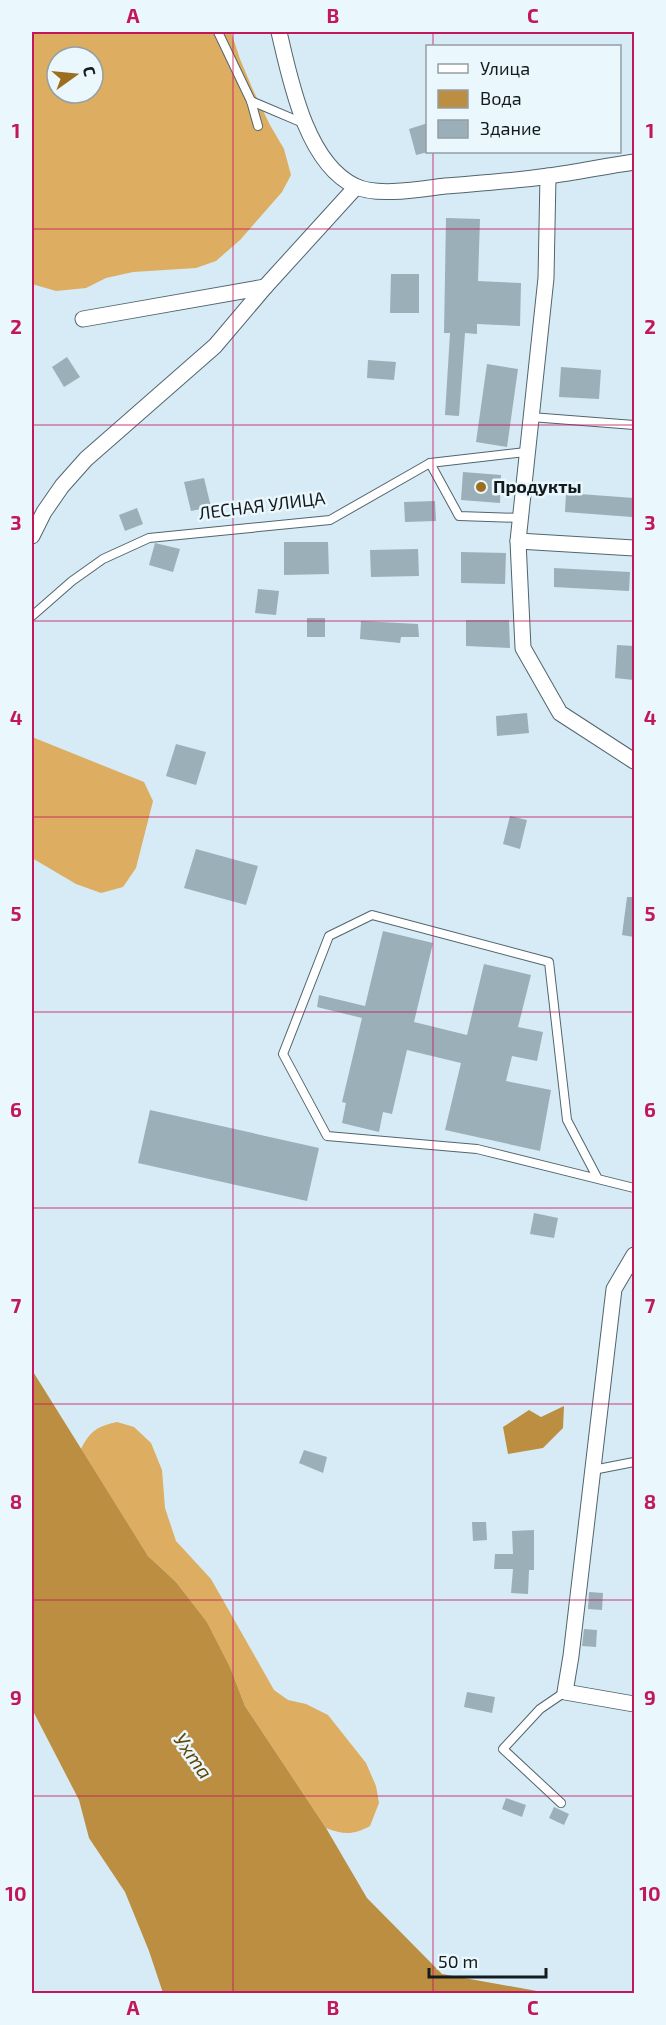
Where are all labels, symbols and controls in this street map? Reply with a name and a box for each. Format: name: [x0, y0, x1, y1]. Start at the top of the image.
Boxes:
text: A: [126, 3, 140, 27]
text: B: [327, 3, 339, 27]
text: C: [527, 3, 539, 27]
north arrow: [45, 45, 105, 105]
legend: [426, 45, 621, 153]
text: Улица: [480, 57, 530, 79]
text: С: [80, 64, 100, 78]
text: Вода: [480, 87, 522, 109]
text: Здание: [480, 117, 541, 139]
text: 1: [12, 118, 20, 142]
text: 1: [646, 118, 654, 142]
text: 2: [10, 314, 22, 338]
text: 2: [644, 314, 656, 338]
place label: Продукты: [493, 475, 582, 497]
marker: Продукты: [474, 480, 488, 494]
street label: ЛЕСНАЯ УЛИЦА: [197, 486, 327, 524]
text: 3: [10, 510, 22, 534]
text: 3: [644, 510, 656, 534]
text: 4: [10, 705, 23, 729]
text: 4: [644, 705, 657, 729]
text: 5: [10, 901, 22, 925]
text: 5: [644, 901, 656, 925]
text: 6: [10, 1097, 22, 1121]
text: 6: [644, 1097, 656, 1121]
text: 7: [11, 1293, 22, 1317]
text: 7: [645, 1293, 656, 1317]
text: 8: [10, 1489, 22, 1513]
text: 8: [644, 1489, 656, 1513]
text: 9: [10, 1685, 22, 1709]
text: 9: [644, 1685, 656, 1709]
water label: Ухта: [169, 1728, 218, 1783]
text: 10: [5, 1881, 27, 1905]
text: 10: [639, 1881, 661, 1905]
scale bar: [429, 1941, 546, 1979]
text: 50 m: [438, 1950, 478, 1972]
text: A: [126, 1995, 140, 2019]
text: B: [327, 1995, 339, 2019]
text: C: [527, 1995, 539, 2019]

